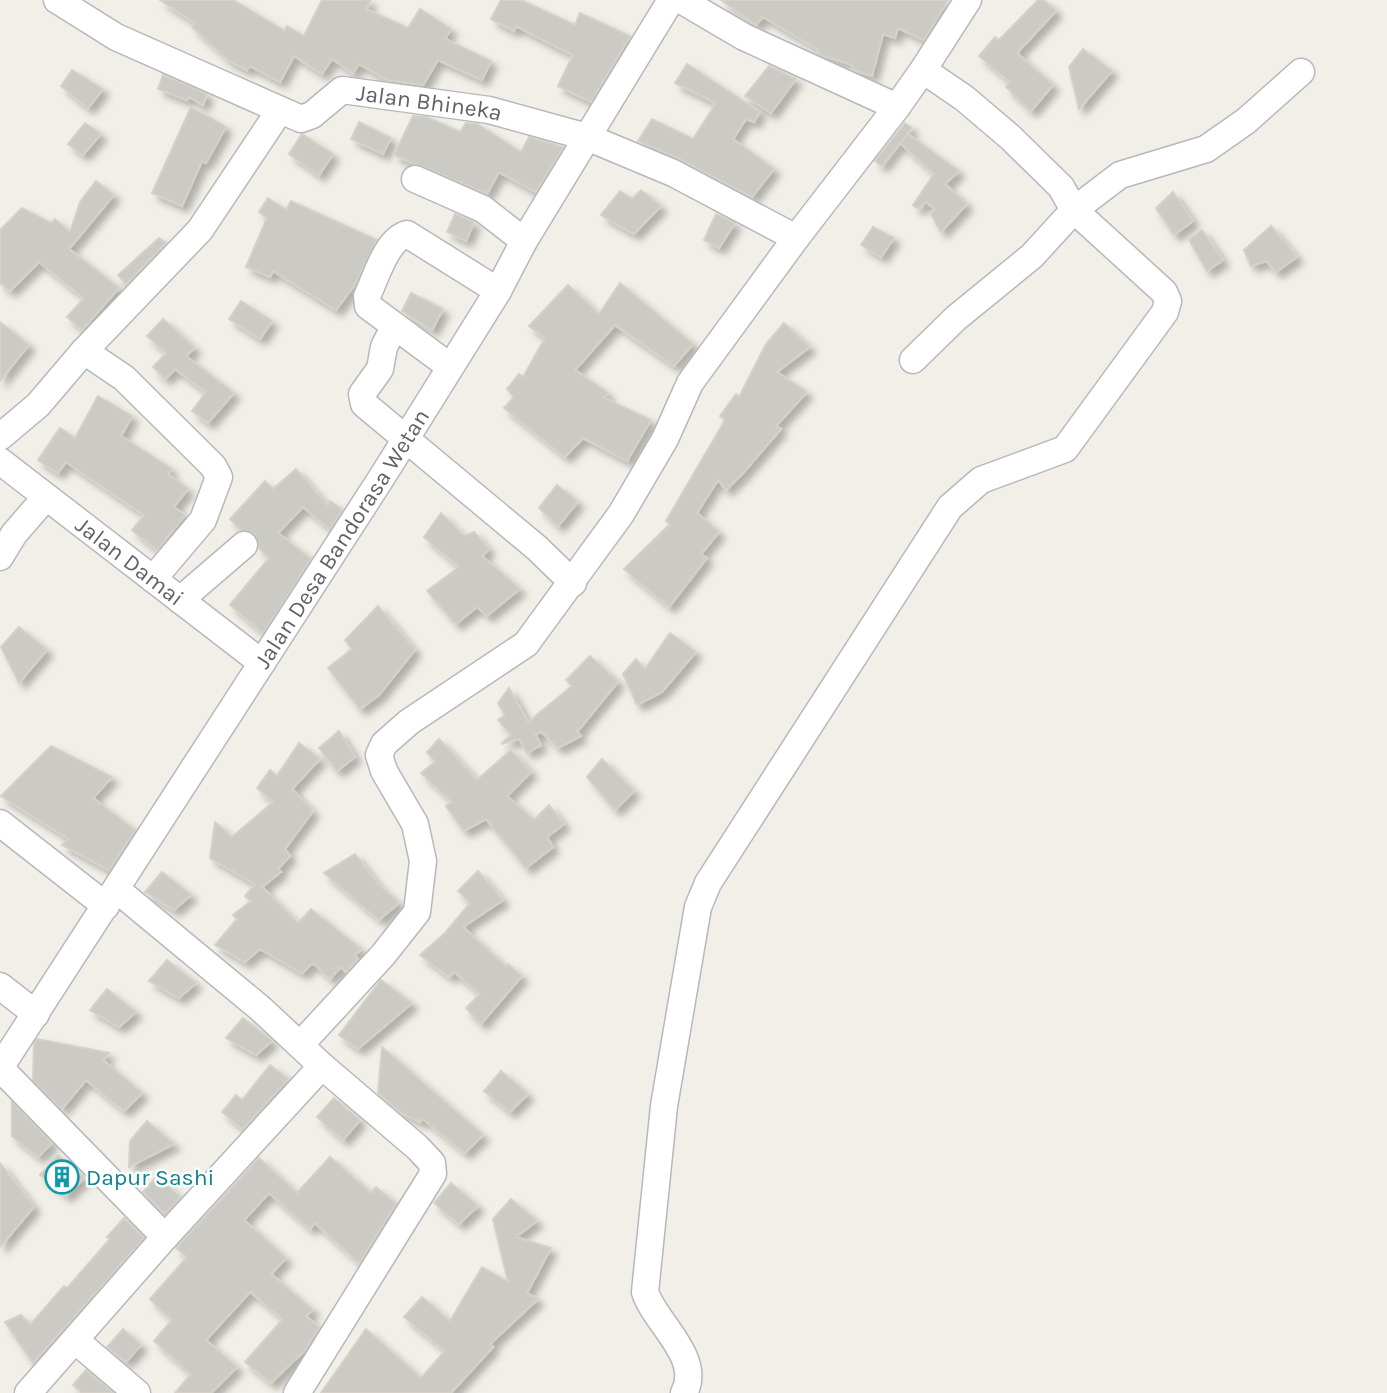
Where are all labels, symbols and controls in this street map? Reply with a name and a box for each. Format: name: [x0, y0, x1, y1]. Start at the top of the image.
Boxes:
street label: Jalan Bhineka: [355, 79, 505, 127]
street label: Jalan Desa Bandorasa Wetan: [249, 404, 435, 673]
street label: Jalan Damai: [70, 511, 189, 611]
building icon: Dapur Sashi: [43, 1158, 81, 1196]
place label: Dapur Sashi: [86, 1164, 214, 1191]

